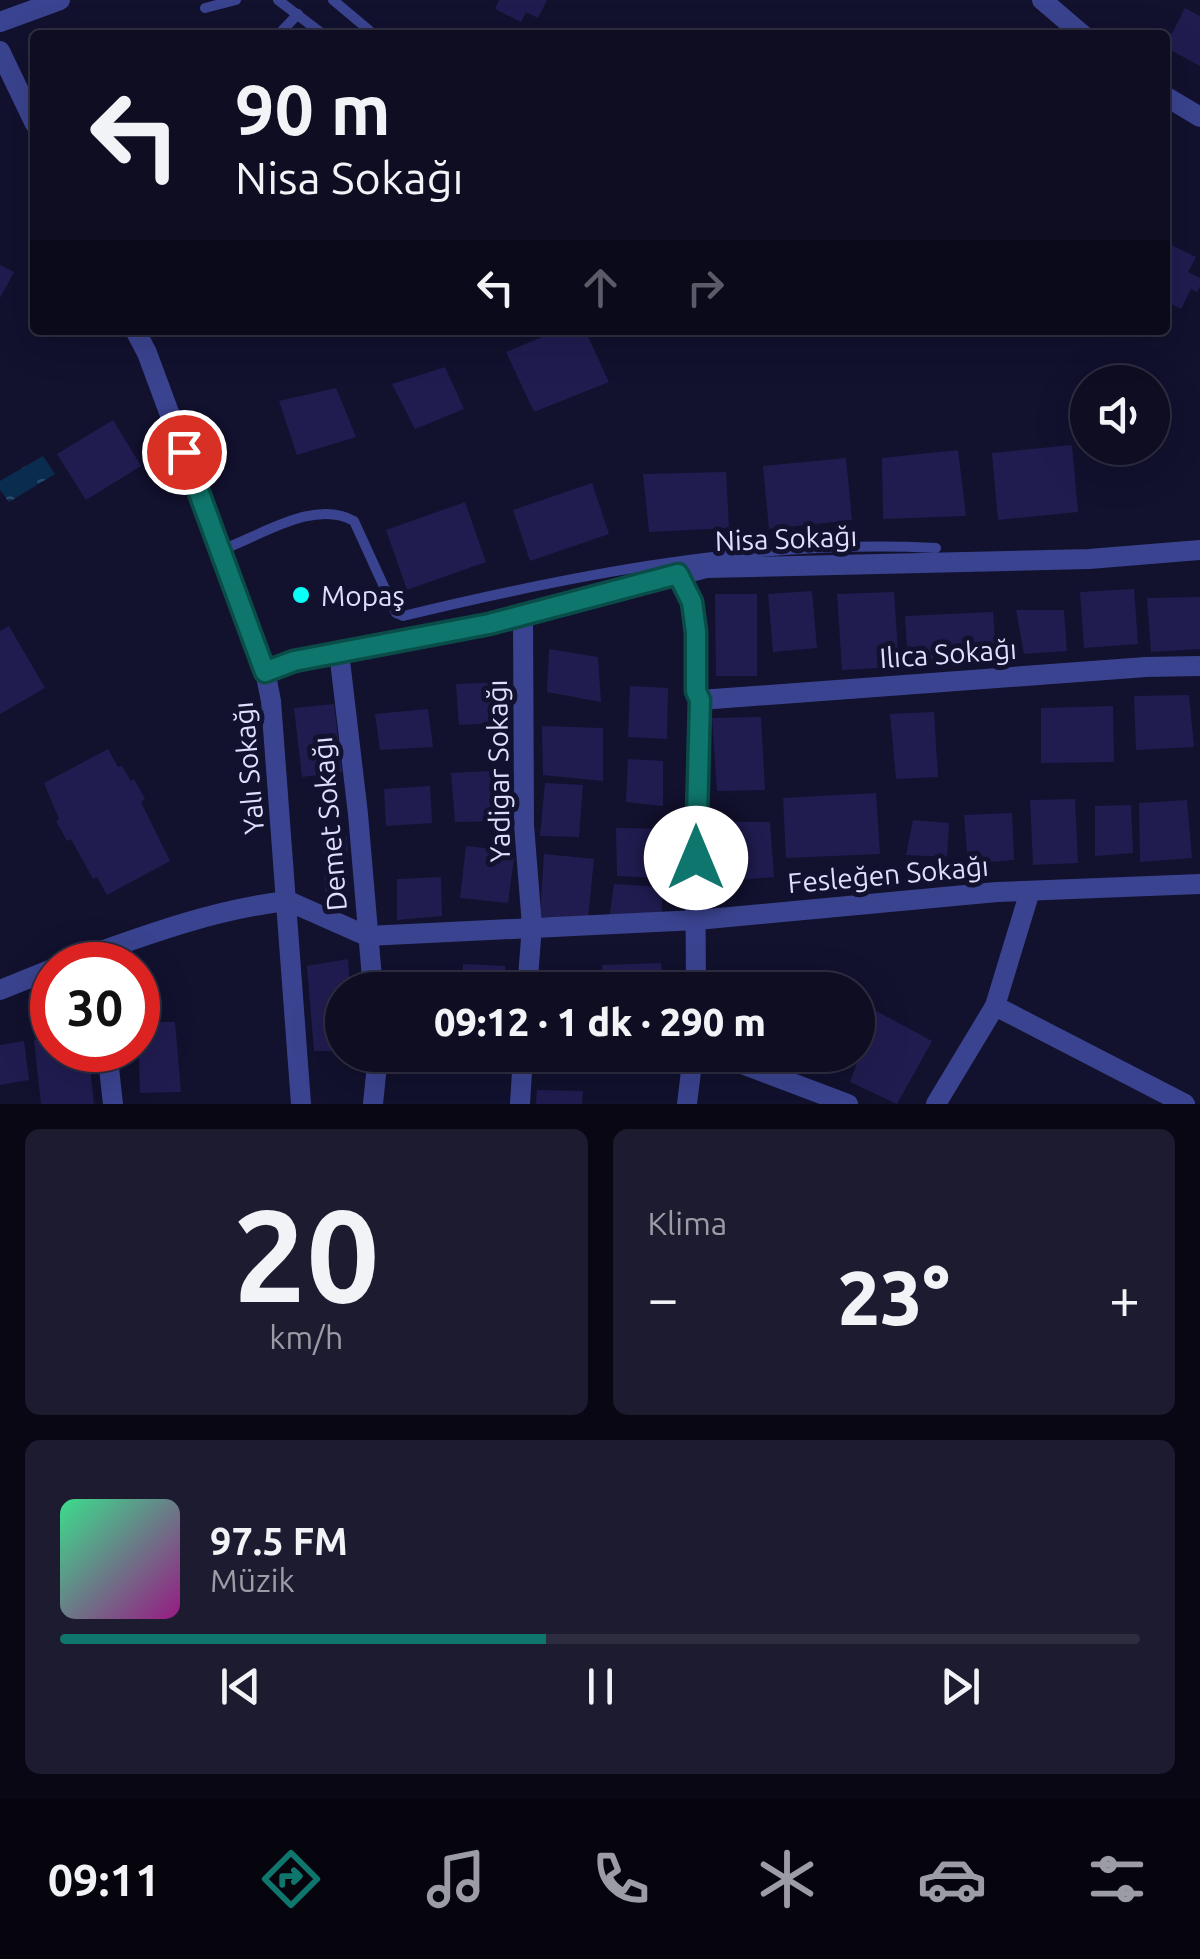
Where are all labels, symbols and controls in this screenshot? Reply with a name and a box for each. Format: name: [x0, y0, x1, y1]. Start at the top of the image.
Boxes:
icon: left: [70, 70, 200, 200]
text: 90 m: [235, 70, 391, 148]
text: Nisa Sokağı: [235, 152, 464, 203]
icon: left: [468, 260, 523, 315]
icon: ahead: [573, 260, 628, 315]
icon: right: [678, 260, 733, 315]
map controls: [1070, 365, 1170, 465]
button: sound: [1070, 365, 1170, 465]
pin: [142, 410, 227, 495]
icon: arrive: [157, 425, 212, 480]
street label: Nisa Sokağı: [714, 520, 858, 556]
place label: Mopaş: [321, 580, 405, 611]
marker: Mopaş: [290, 584, 312, 606]
street label: Ilıca Sokağı: [878, 633, 1018, 673]
street label: Yadigar Sokağı: [481, 679, 515, 863]
street label: Yalı Sokağı: [227, 701, 269, 835]
street label: Demet Sokağı: [306, 736, 352, 912]
position arrow: [644, 806, 748, 910]
street label: Fesleğen Sokağı: [786, 850, 990, 898]
speed limit sign: 30: [30, 942, 160, 1072]
text: 09:12 · 1 dk · 290 m: [434, 1001, 766, 1043]
text: 20: [233, 1181, 380, 1327]
text: Klima: [648, 1205, 727, 1241]
text: 23°: [838, 1255, 950, 1339]
text: −: [648, 1267, 679, 1328]
text: +: [1109, 1267, 1140, 1328]
text: km/h: [269, 1319, 343, 1355]
text: 97.5 FM: [210, 1520, 348, 1562]
text: Müzik: [210, 1562, 295, 1598]
icon: previous: [213, 1659, 268, 1714]
icon: pause: [573, 1659, 628, 1714]
icon: next: [933, 1659, 988, 1714]
icon: directions: [256, 1844, 326, 1914]
icon: music: [421, 1844, 491, 1914]
icon: phone: [586, 1844, 656, 1914]
icon: climate: [752, 1844, 822, 1914]
icon: car: [917, 1844, 987, 1914]
icon: filters: [1082, 1844, 1152, 1914]
text: 09:11: [48, 1854, 160, 1905]

